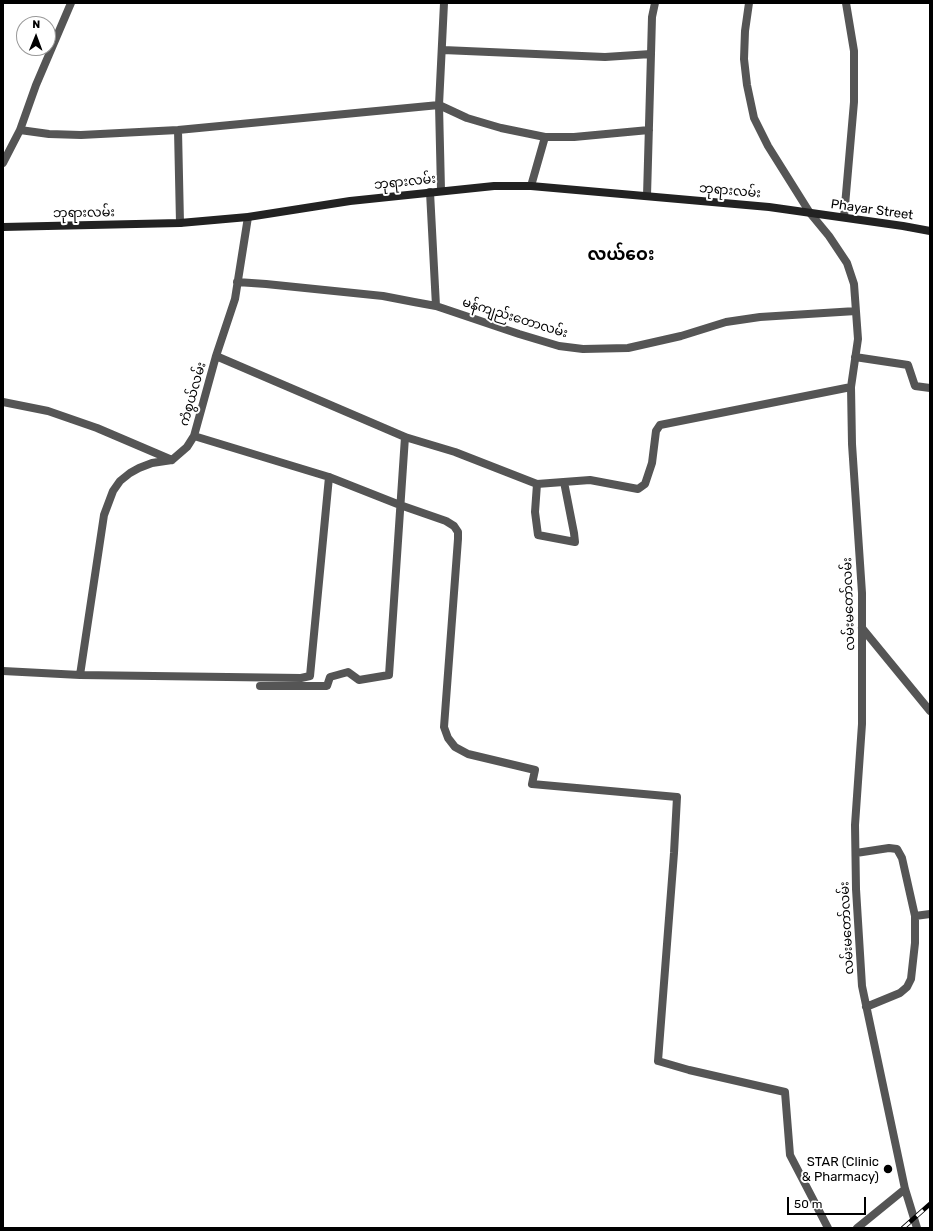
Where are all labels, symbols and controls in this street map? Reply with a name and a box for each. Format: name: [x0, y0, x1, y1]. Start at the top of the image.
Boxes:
north arrow: [16, 16, 56, 56]
text: N: [32, 18, 40, 31]
street label: ဘုရားလမ်း: [373, 171, 437, 193]
street label: ဘုရားလမ်း: [698, 181, 762, 201]
street label: Phayar Street: [830, 196, 914, 224]
street label: ဘုရားလမ်း: [53, 205, 115, 221]
district label: လယ်ဝေး: [588, 245, 654, 265]
street label: မန်ကျည်းတောလမ်း: [460, 295, 570, 341]
street label: ကံစွယ်လမ်း: [176, 360, 210, 428]
street label: လမ်းမတော်လမ်း: [840, 557, 858, 651]
street label: လမ်းမတော်လမ်း: [837, 881, 857, 975]
place label: STAR (Clinic & Pharmacy): [802, 1154, 879, 1185]
marker: STAR (Clinic & Pharmacy): [882, 1163, 894, 1175]
scale bar: [789, 1189, 868, 1215]
text: 50 m: [794, 1197, 822, 1211]

